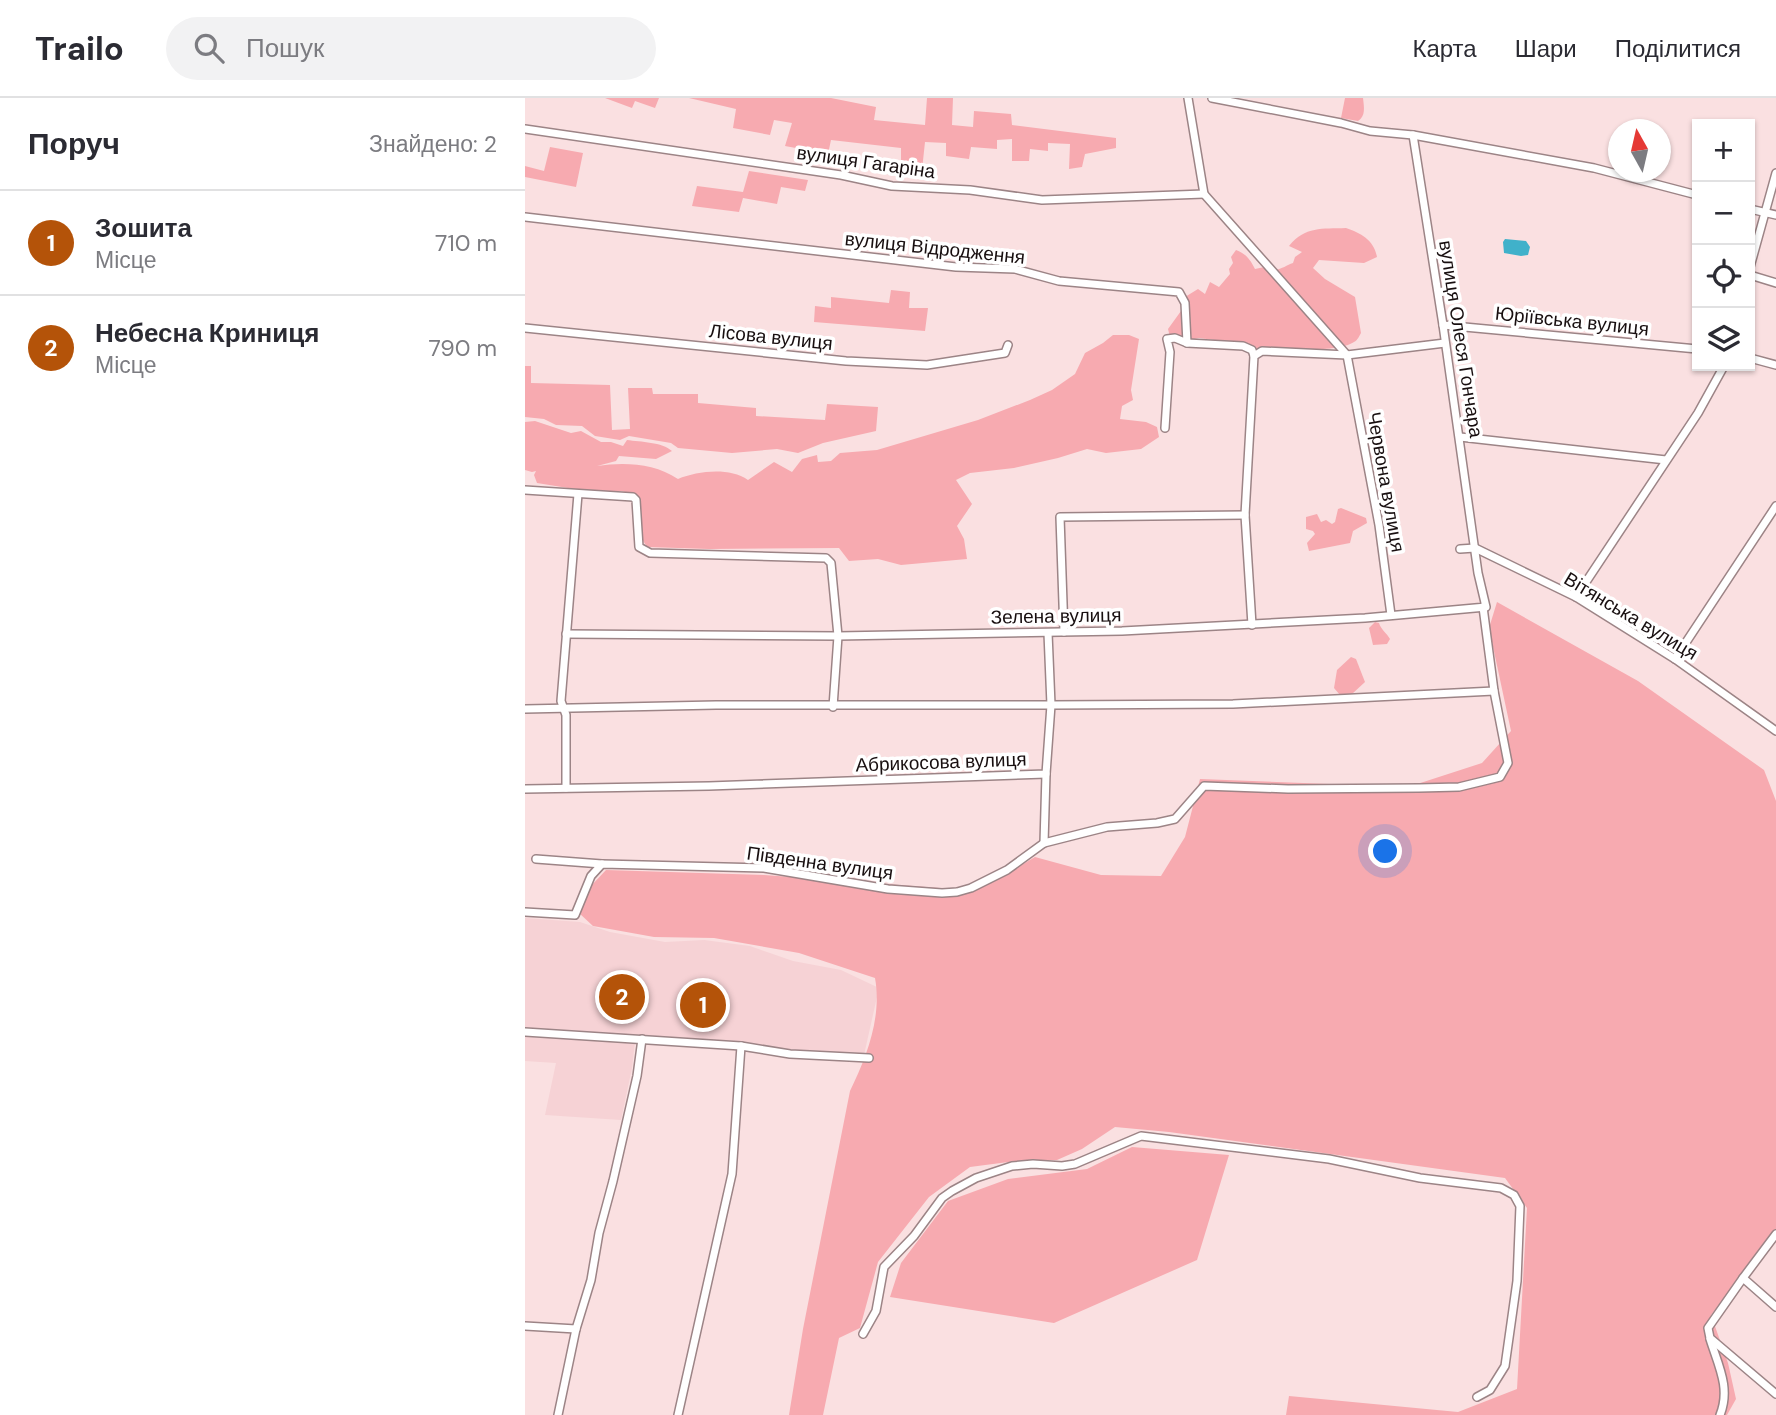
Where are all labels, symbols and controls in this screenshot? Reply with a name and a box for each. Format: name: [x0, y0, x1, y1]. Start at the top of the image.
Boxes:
search box: [166, 17, 656, 80]
text: Trailo: [35, 27, 124, 70]
icon: search: [190, 29, 228, 67]
text: Пошук: [246, 31, 324, 65]
text: Карта: [1412, 33, 1477, 64]
text: Шари: [1515, 33, 1577, 64]
text: Поділитися: [1615, 33, 1741, 64]
north arrow: [1608, 119, 1671, 182]
map controls: [1692, 119, 1755, 371]
button: +: [1692, 119, 1755, 182]
text: Поруч: [28, 124, 120, 163]
text: Знайдено: 2: [369, 129, 497, 159]
street label: вулиця Гагаріна: [795, 140, 937, 184]
button: −: [1692, 182, 1755, 245]
text: Зошита: [95, 211, 192, 245]
street label: вулиця Відродження: [844, 226, 1026, 270]
text: 1: [47, 228, 55, 258]
text: 710 m: [435, 228, 497, 258]
street label: вулиця Олеся Гончара: [1433, 239, 1489, 440]
text: Місце: [95, 245, 156, 275]
button: locate: [1692, 245, 1755, 308]
street label: Юріївська вулиця: [1494, 300, 1650, 342]
button: layers: [1692, 308, 1755, 371]
text: Небесна Криниця: [95, 316, 319, 350]
street label: Лісова вулиця: [708, 318, 834, 356]
text: 2: [44, 333, 58, 363]
text: 790 m: [429, 333, 497, 363]
text: Місце: [95, 350, 156, 380]
street label: Червона вулиця: [1361, 410, 1411, 554]
street label: Вітянська вулиця: [1560, 566, 1702, 666]
street label: Зелена вулиця: [990, 602, 1122, 630]
street label: Абрикосова вулиця: [855, 747, 1027, 777]
your location: [1368, 834, 1402, 868]
street label: Південна вулиця: [745, 840, 895, 886]
pin: 2: [599, 971, 645, 1023]
pin: 1: [680, 979, 726, 1031]

